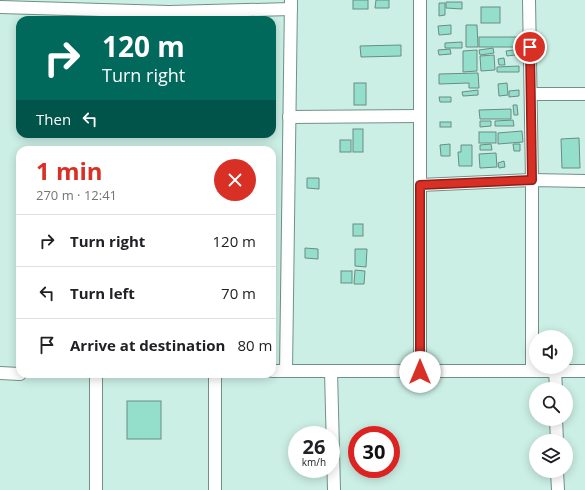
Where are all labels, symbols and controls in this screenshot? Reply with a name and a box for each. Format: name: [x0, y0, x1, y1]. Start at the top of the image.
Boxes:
text: 120 m: [102, 27, 185, 65]
pin: [513, 30, 547, 64]
icon: right: [36, 32, 88, 84]
icon: arrive: [519, 36, 541, 58]
text: Turn right: [102, 63, 185, 87]
icon: left: [79, 108, 101, 130]
text: Then: [36, 109, 71, 129]
text: 1 min: [36, 154, 103, 187]
button: close: [214, 159, 256, 201]
text: 270 m · 12:41: [36, 186, 117, 204]
icon: right: [36, 230, 58, 252]
text: Turn right: [70, 231, 145, 251]
text: 120 m: [212, 231, 256, 251]
icon: left: [36, 282, 58, 304]
text: Turn left: [70, 283, 135, 303]
text: 70 m: [221, 283, 256, 303]
map controls: [529, 330, 573, 478]
button: sound: [529, 330, 573, 374]
icon: arrive: [36, 334, 58, 356]
text: Arrive at destination: [70, 335, 225, 355]
text: 80 m: [237, 335, 272, 355]
position arrow: [399, 351, 441, 393]
button: search: [529, 382, 573, 426]
speed limit sign: 30: [348, 426, 400, 478]
text: 26: [303, 433, 325, 460]
button: layers: [529, 434, 573, 478]
text: km/h: [302, 455, 326, 469]

